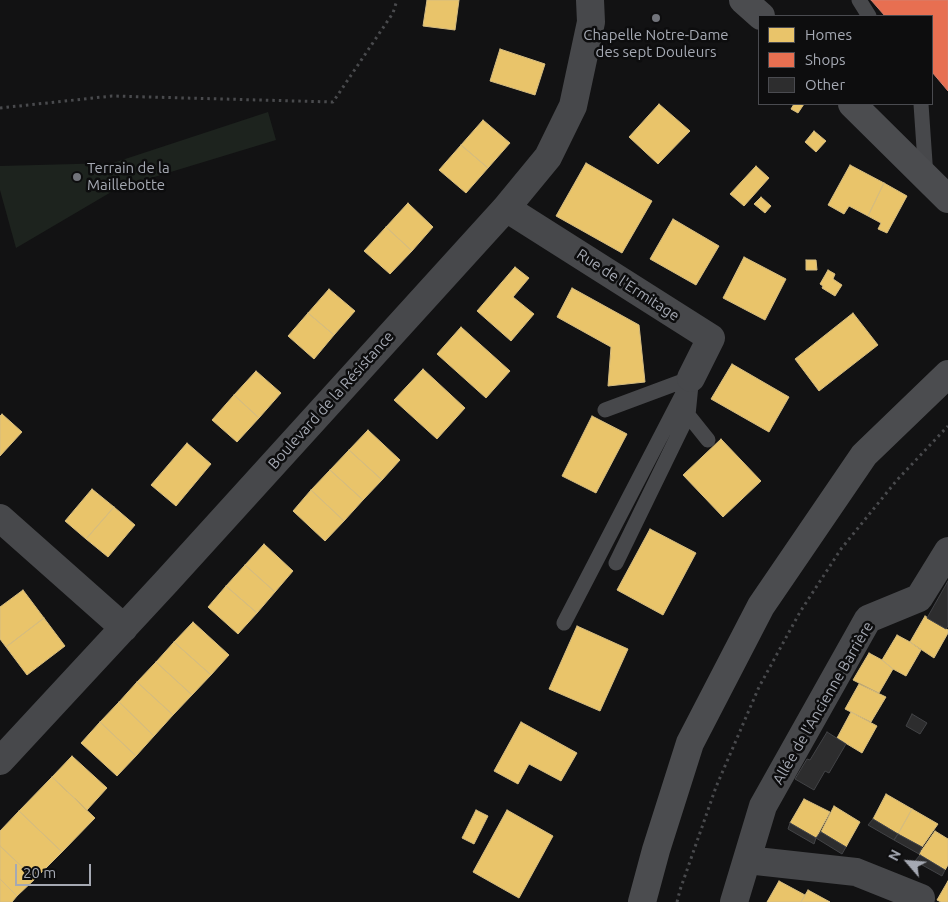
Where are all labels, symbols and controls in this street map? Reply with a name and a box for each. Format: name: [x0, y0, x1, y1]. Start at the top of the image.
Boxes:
marker: Chapelle Notre-Dame des sept Douleurs: [650, 12, 662, 24]
legend: [758, 15, 933, 105]
place label: Chapelle Notre-Dame des sept Douleurs: [583, 26, 729, 61]
text: Homes: [805, 26, 852, 43]
text: Shops: [805, 51, 846, 68]
text: Other: [805, 76, 845, 93]
place label: Terrain de la Maillebotte: [87, 159, 170, 194]
marker: Terrain de la Maillebotte: [71, 171, 83, 183]
street label: Rue de l'Ermitage: [573, 245, 683, 325]
street label: Boulevard de la Résistance: [264, 327, 398, 473]
street label: Allée de l'Ancienne Barrière: [769, 618, 877, 788]
north arrow: [883, 837, 933, 887]
text: N: [885, 847, 904, 863]
scale bar: [18, 854, 94, 886]
text: 20 m: [23, 864, 56, 881]

